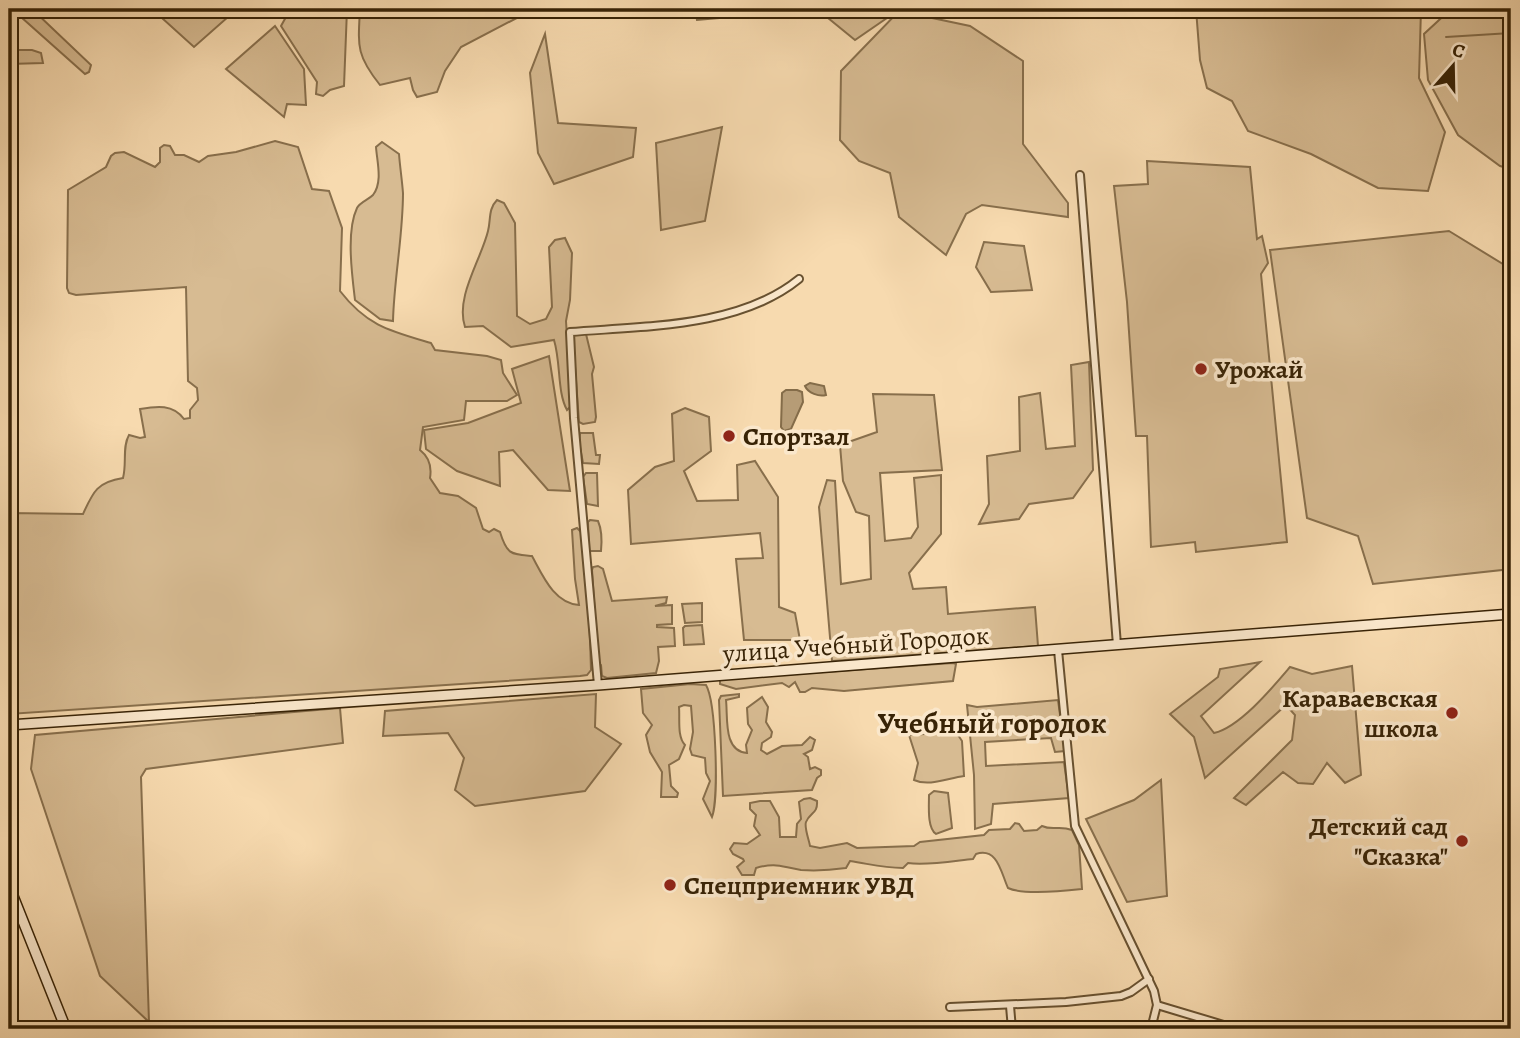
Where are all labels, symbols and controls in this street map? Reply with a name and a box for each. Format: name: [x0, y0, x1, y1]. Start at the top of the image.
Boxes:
north arrow: [1418, 32, 1488, 102]
text: С: [1449, 37, 1468, 65]
place label: Урожай: [1215, 352, 1303, 387]
marker: Урожай: [1193, 361, 1209, 377]
place label: Спортзал: [743, 419, 849, 454]
marker: Спортзал: [721, 428, 737, 444]
street label: улица Учебный Городок: [721, 618, 990, 671]
place label: Караваевская школа: [1282, 681, 1439, 746]
district label: Учебный городок: [877, 703, 1107, 743]
marker: Караваевская школа: [1444, 705, 1460, 721]
place label: Детский сад "Сказка": [1309, 809, 1448, 874]
marker: Детский сад "Сказка": [1454, 833, 1470, 849]
place label: Спецприемник УВД: [684, 868, 914, 903]
marker: Спецприемник УВД: [662, 877, 678, 893]

